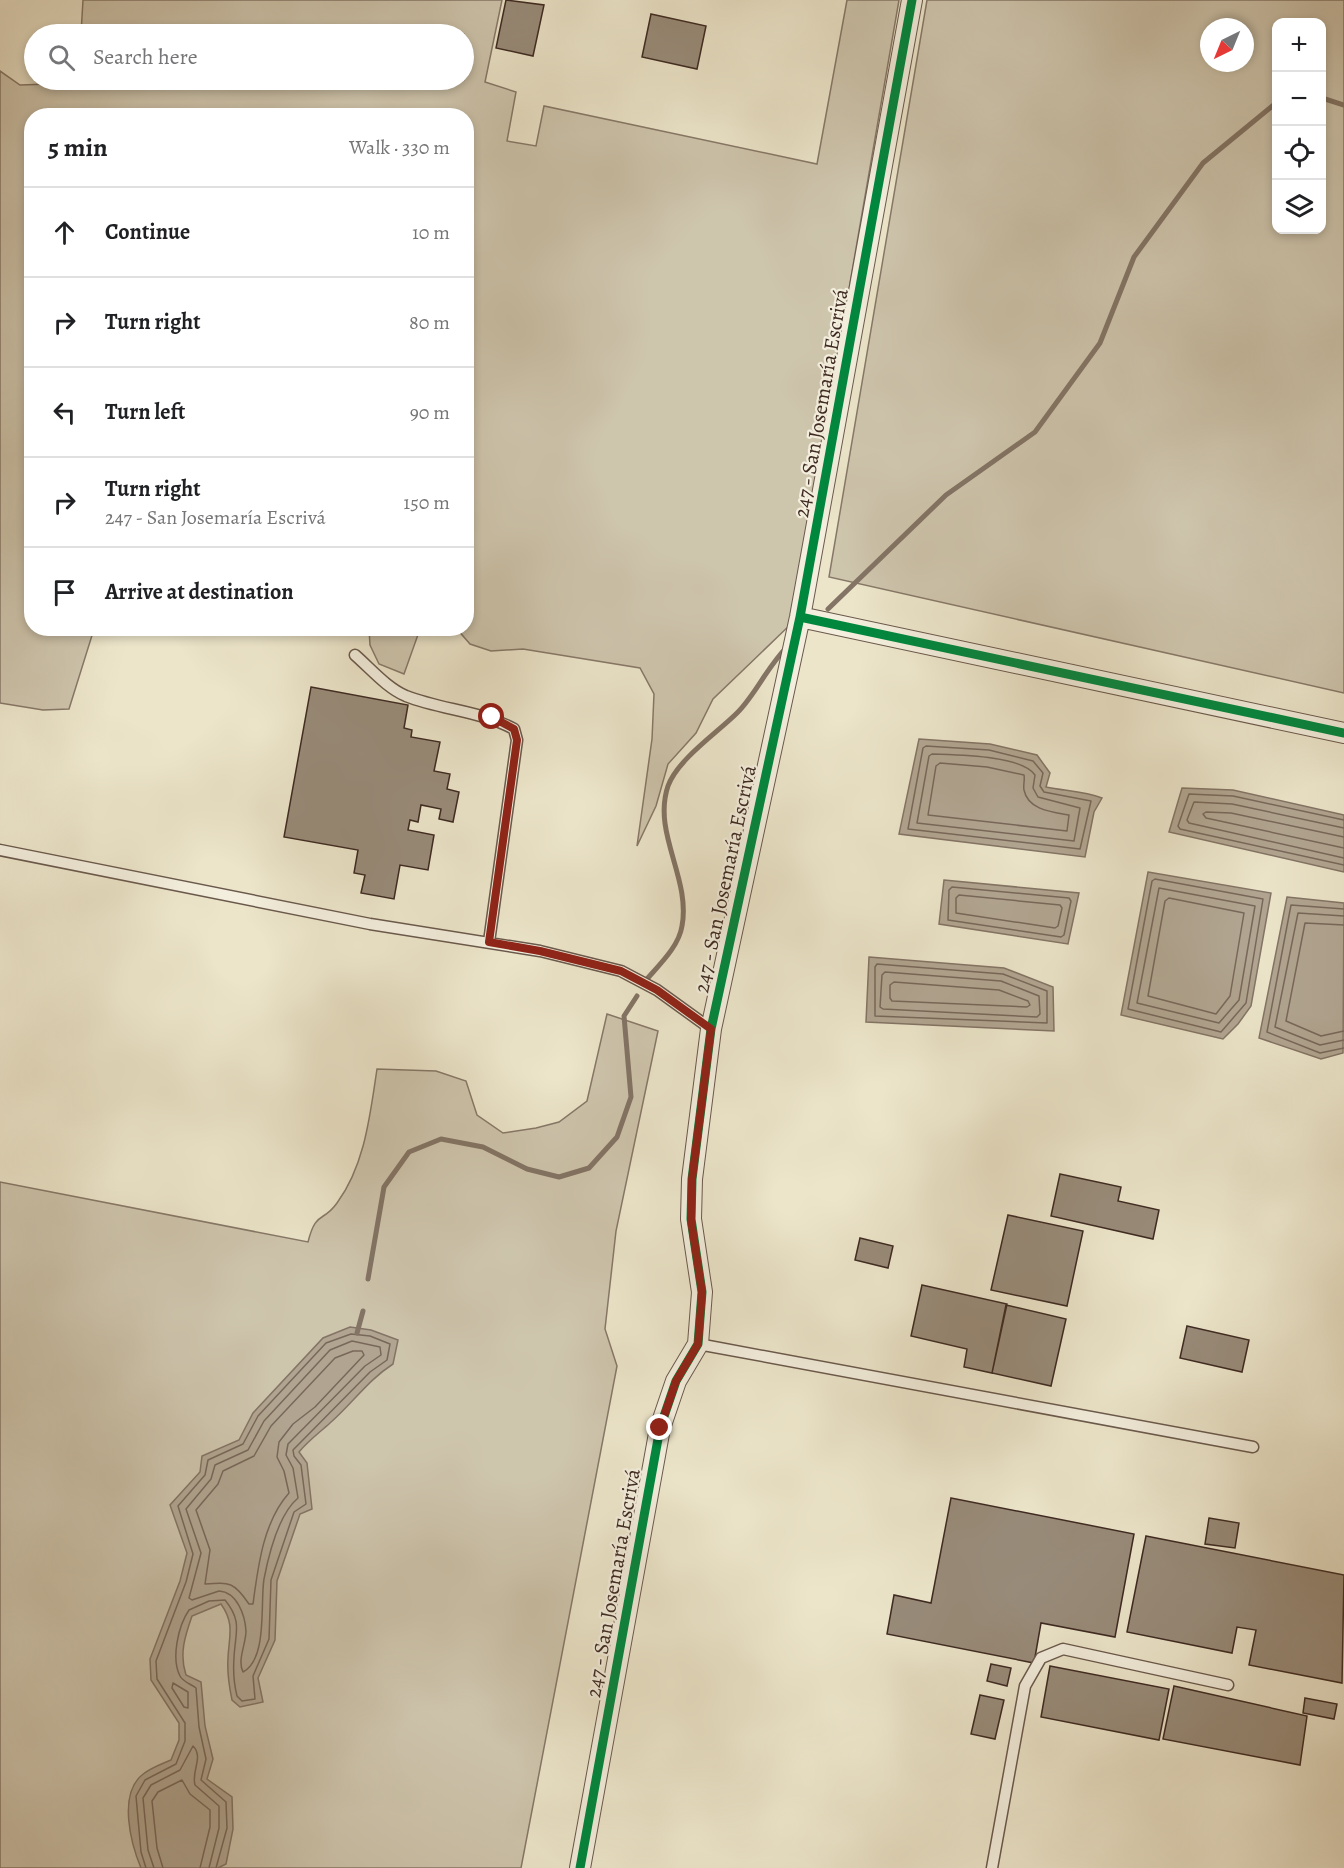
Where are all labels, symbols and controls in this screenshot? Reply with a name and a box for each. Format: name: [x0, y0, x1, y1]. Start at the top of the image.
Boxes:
north arrow: [1200, 18, 1254, 72]
map controls: [1272, 18, 1326, 234]
button: +: [1272, 18, 1326, 72]
search box: [24, 24, 474, 90]
icon: search: [45, 41, 78, 74]
text: Search here: [93, 42, 198, 72]
button: −: [1272, 72, 1326, 126]
button: locate: [1272, 126, 1326, 180]
text: 5 min: [48, 130, 108, 165]
text: Walk · 330 m: [349, 134, 450, 161]
button: layers: [1272, 180, 1326, 234]
icon: ahead: [48, 216, 81, 249]
text: Continue: [105, 217, 190, 247]
text: 10 m: [412, 219, 450, 246]
street label: 247 - San Josemaría Escrivá: [787, 286, 855, 520]
icon: right: [48, 306, 81, 339]
text: Turn right: [105, 307, 201, 337]
text: 80 m: [409, 309, 450, 336]
icon: left: [48, 396, 81, 429]
text: Turn left: [105, 397, 185, 427]
text: 90 m: [410, 399, 450, 426]
text: Turn right: [105, 474, 201, 504]
icon: right: [48, 486, 81, 519]
text: 150 m: [403, 489, 450, 516]
text: 247 - San Josemaría Escrivá: [105, 504, 326, 531]
icon: arrive: [48, 576, 81, 609]
text: Arrive at destination: [105, 577, 294, 607]
route start: [478, 703, 504, 729]
street label: 247 - San Josemaría Escrivá: [687, 762, 763, 995]
route end: [646, 1414, 672, 1440]
street label: 247 - San Josemaría Escrivá: [579, 1466, 647, 1700]

